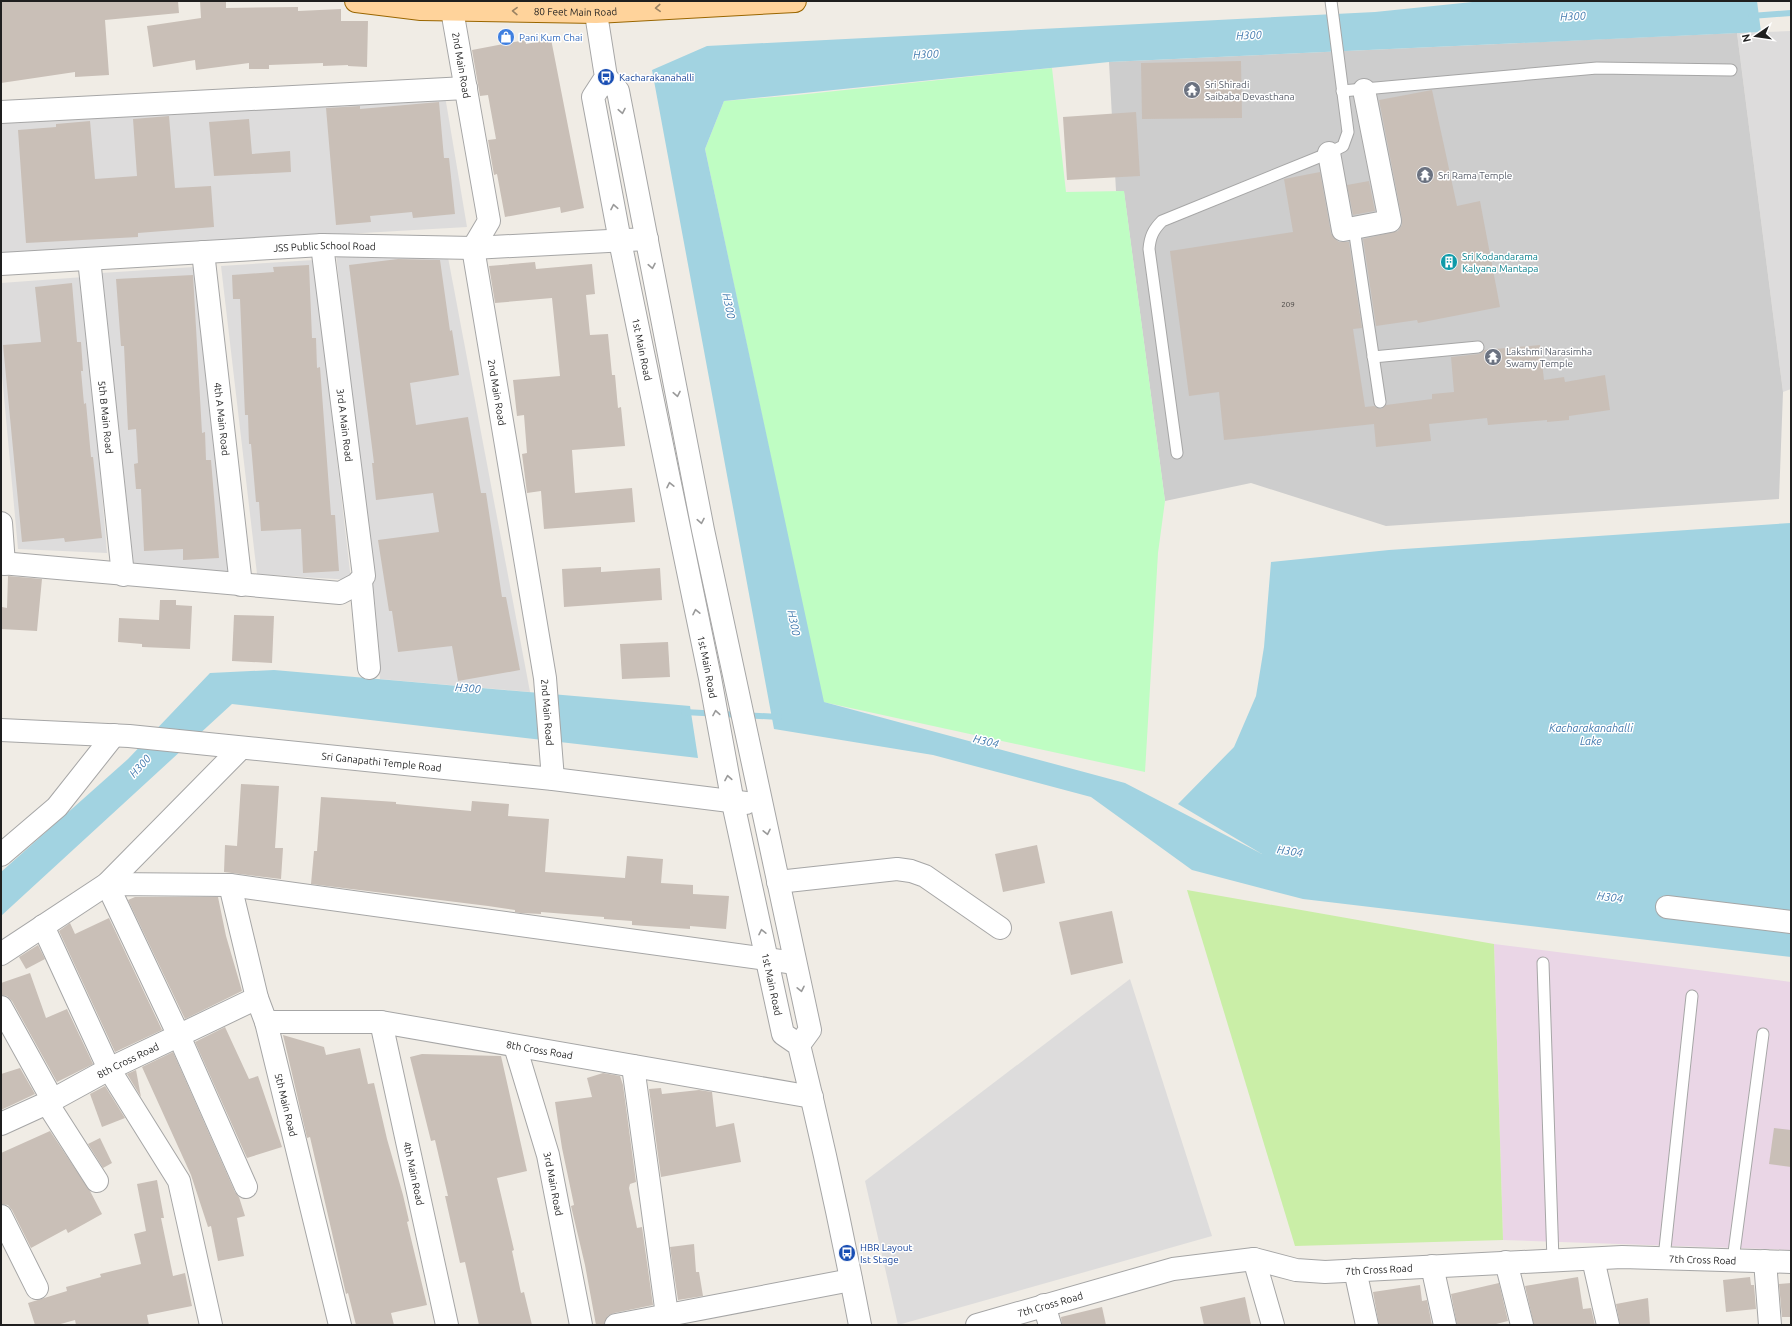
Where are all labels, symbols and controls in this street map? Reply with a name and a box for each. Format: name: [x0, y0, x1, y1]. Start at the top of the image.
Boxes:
one-way arrow: [655, 4, 661, 13]
street label: 80 Feet Main Road: [534, 6, 618, 18]
one-way arrow: [512, 7, 518, 15]
water label: H300: [1560, 9, 1586, 23]
north arrow: [1736, 16, 1776, 56]
shop icon: Pani Kum Chai: [496, 27, 516, 47]
water label: H300: [1236, 28, 1262, 42]
street label: 2nd Main Road: [450, 31, 472, 99]
place label: Pani Kum Chai: [519, 32, 583, 43]
text: N: [1739, 33, 1753, 44]
water label: H300: [913, 47, 939, 61]
bus stop icon: Kacharakanahalli: [596, 67, 616, 87]
place label: Kacharakanahalli: [619, 72, 694, 83]
place label: Sri Shiradi Saibaba Devasthana: [1205, 79, 1295, 102]
temple icon: Sri Shiradi Saibaba Devasthana: [1182, 80, 1202, 100]
one-way arrow: [618, 108, 626, 114]
temple icon: Sri Rama Temple: [1415, 165, 1435, 185]
place label: Sri Rama Temple: [1438, 170, 1512, 181]
one-way arrow: [610, 204, 619, 210]
street label: JSS Public School Road: [273, 240, 376, 254]
place label: Sri Kodandarama Kalyana Mantapa: [1462, 251, 1539, 274]
building icon: Sri Kodandarama Kalyana Mantapa: [1439, 252, 1459, 272]
one-way arrow: [648, 263, 656, 269]
water label: H300: [720, 292, 738, 320]
house number: 209: [1281, 300, 1295, 309]
street label: 1st Main Road: [630, 317, 654, 382]
place label: Lakshmi Narasimha Swamy Temple: [1506, 346, 1592, 369]
temple icon: Lakshmi Narasimha Swamy Temple: [1483, 347, 1503, 367]
street label: 2nd Main Road: [486, 359, 508, 427]
street label: 5th B Main Road: [96, 380, 115, 454]
street label: 4th A Main Road: [212, 382, 231, 456]
street label: 3rd A Main Road: [335, 388, 354, 462]
one-way arrow: [672, 390, 680, 397]
one-way arrow: [667, 482, 675, 488]
one-way arrow: [696, 518, 705, 524]
one-way arrow: [693, 609, 701, 616]
water label: H300: [785, 609, 803, 637]
street label: 1st Main Road: [695, 635, 719, 699]
street label: 2nd Main Road: [539, 679, 555, 746]
water label: H300: [455, 681, 481, 695]
one-way arrow: [712, 710, 721, 716]
water label: Kacharakanahalli Lake: [1549, 722, 1634, 747]
water label: H304: [972, 732, 1000, 750]
street label: Sri Ganapathi Temple Road: [321, 751, 442, 774]
water label: H300: [127, 752, 153, 780]
one-way arrow: [724, 775, 733, 781]
one-way arrow: [763, 829, 771, 835]
water label: H304: [1276, 843, 1304, 859]
water label: H304: [1596, 889, 1624, 905]
one-way arrow: [758, 929, 767, 936]
street label: 1st Main Road: [760, 952, 784, 1017]
one-way arrow: [796, 986, 804, 992]
street label: 8th Cross Road: [505, 1039, 574, 1061]
street label: 8th Cross Road: [95, 1041, 161, 1081]
street label: 5th Main Road: [273, 1072, 299, 1138]
street label: 4th Main Road: [401, 1141, 426, 1207]
street label: 3rd Main Road: [541, 1150, 565, 1217]
place label: HBR Layout Ist Stage: [860, 1242, 912, 1265]
bus stop icon: HBR Layout Ist Stage: [837, 1243, 857, 1263]
street label: 7th Cross Road: [1669, 1253, 1737, 1266]
street label: 7th Cross Road: [1345, 1263, 1413, 1277]
street label: 7th Cross Road: [1016, 1290, 1084, 1319]

